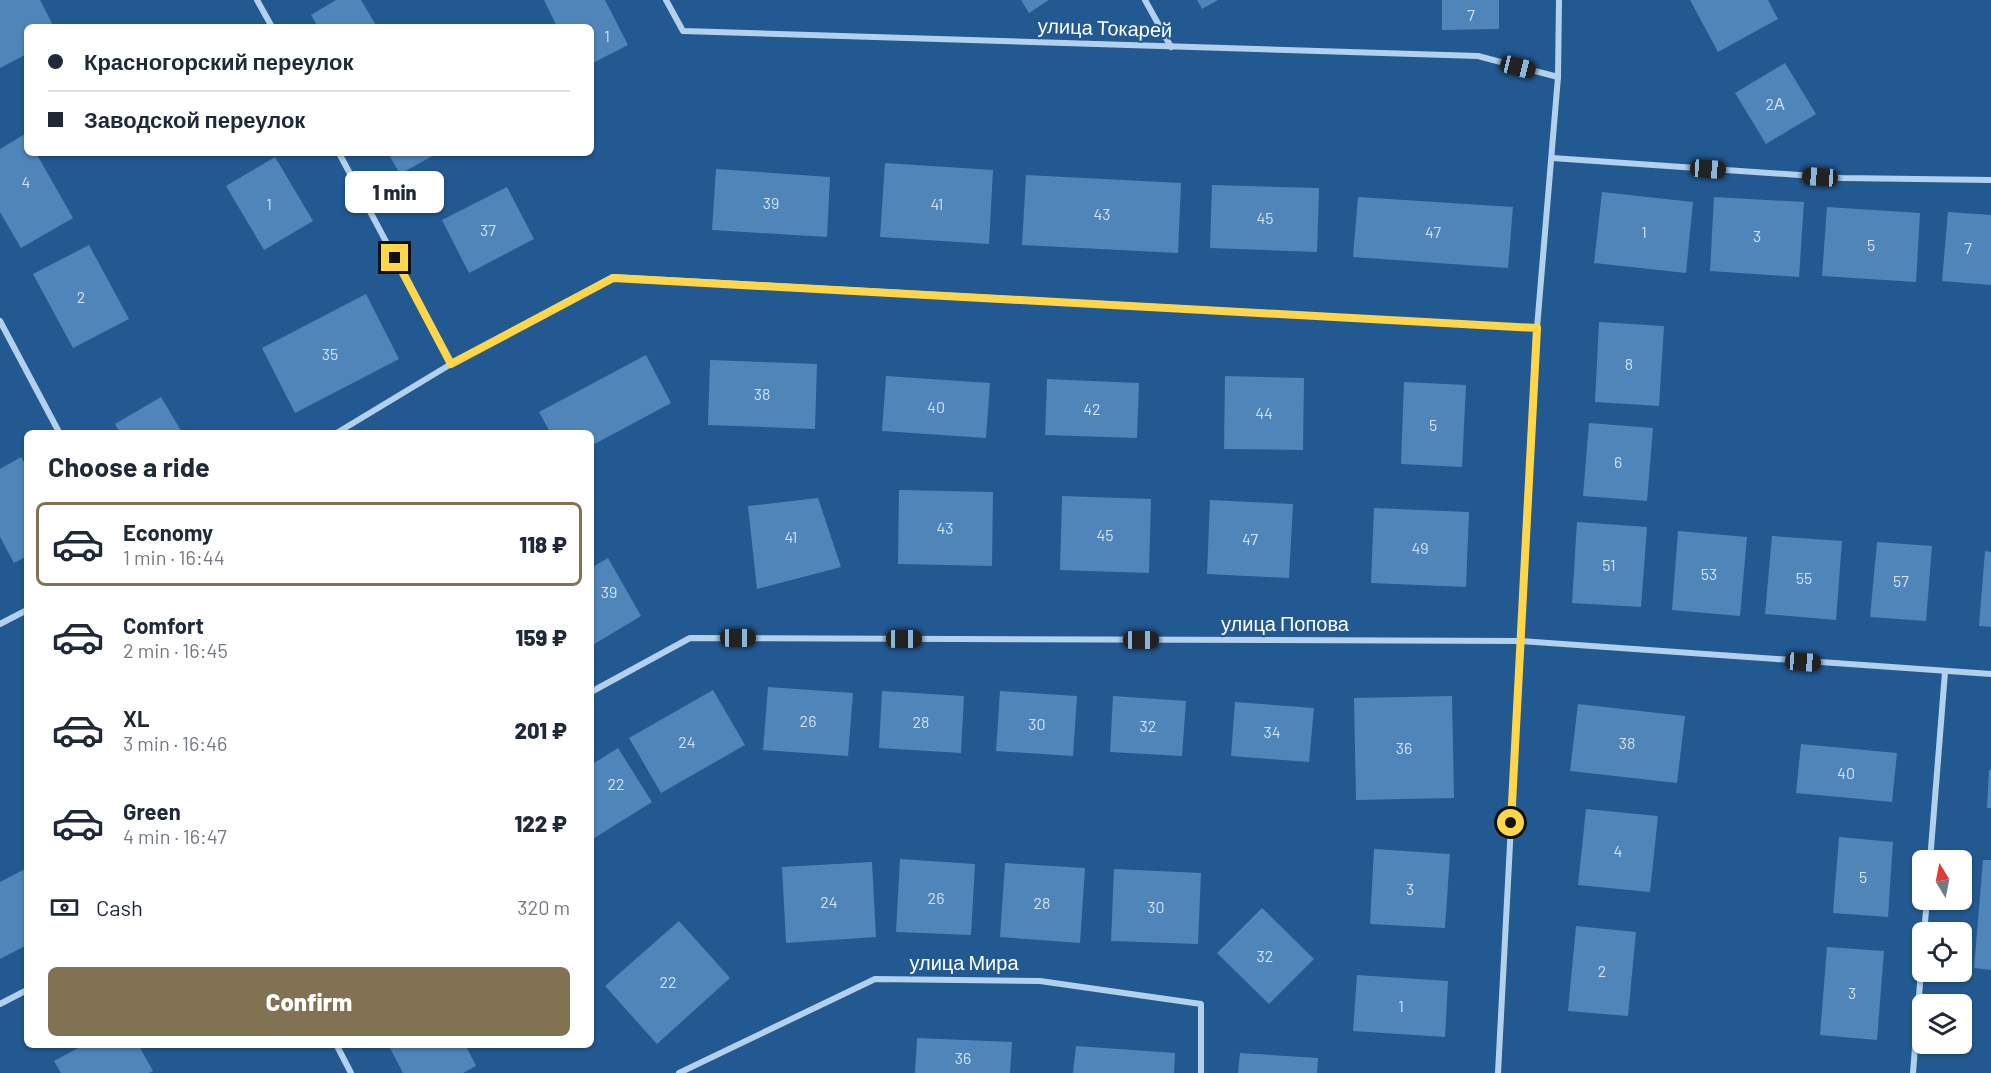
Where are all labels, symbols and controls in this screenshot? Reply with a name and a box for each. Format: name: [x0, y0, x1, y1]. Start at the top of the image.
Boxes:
house number: 7: [1467, 5, 1475, 24]
street label: улица Токарей: [1037, 13, 1173, 41]
house number: 1: [604, 26, 610, 45]
text: Красногорский переулок: [84, 48, 354, 74]
car: [1498, 54, 1538, 80]
house number: 2А: [1765, 94, 1785, 113]
text: Заводской переулок: [84, 106, 305, 132]
car: [1689, 159, 1727, 179]
car: [1801, 167, 1839, 187]
callout: 1 min: [346, 171, 444, 213]
house number: 4: [22, 172, 30, 191]
text: 1 min: [373, 180, 416, 204]
house number: 39: [763, 193, 779, 212]
house number: 1: [266, 194, 272, 213]
house number: 41: [931, 194, 943, 213]
house number: 43: [1093, 204, 1111, 223]
house number: 45: [1256, 208, 1274, 227]
house number: 37: [480, 220, 496, 239]
house number: 47: [1425, 222, 1441, 241]
house number: 1: [1641, 222, 1647, 241]
house number: 3: [1753, 226, 1761, 245]
house number: 5: [1867, 235, 1875, 254]
house number: 7: [1964, 238, 1972, 257]
route end: [381, 244, 408, 271]
house number: 2: [77, 287, 85, 306]
house number: 35: [322, 344, 338, 363]
house number: 8: [1625, 354, 1633, 373]
house number: 38: [754, 384, 770, 403]
house number: 40: [927, 397, 945, 416]
house number: 42: [1083, 399, 1101, 418]
house number: 44: [1255, 403, 1273, 422]
house number: 5: [1429, 415, 1437, 434]
text: Choose a ride: [48, 450, 210, 482]
house number: 6: [1614, 452, 1622, 471]
icon: car: [51, 517, 105, 571]
house number: 43: [936, 518, 954, 537]
text: Economy: [123, 519, 213, 545]
house number: 45: [1096, 525, 1114, 544]
house number: 41: [785, 527, 797, 546]
house number: 47: [1242, 529, 1258, 548]
text: 118 ₽: [519, 531, 567, 557]
house number: 49: [1411, 538, 1429, 557]
text: 1 min · 16:44: [123, 545, 225, 569]
house number: 51: [1602, 555, 1616, 574]
house number: 53: [1701, 564, 1717, 583]
house number: 55: [1796, 568, 1812, 587]
house number: 57: [1893, 571, 1909, 590]
house number: 39: [601, 582, 617, 601]
icon: car: [51, 610, 105, 664]
street label: улица Попова: [1221, 611, 1350, 635]
text: Comfort: [123, 612, 204, 638]
text: 159 ₽: [516, 624, 567, 650]
car: [720, 629, 756, 647]
car: [886, 630, 922, 648]
car: [1123, 631, 1159, 649]
text: 2 min · 16:45: [123, 638, 228, 662]
car: [1784, 652, 1822, 672]
icon: car: [51, 703, 105, 757]
text: XL: [123, 705, 149, 731]
house number: 26: [800, 711, 816, 730]
house number: 28: [913, 712, 929, 731]
house number: 30: [1028, 714, 1046, 733]
house number: 32: [1140, 716, 1156, 735]
text: 201 ₽: [514, 717, 567, 743]
house number: 34: [1263, 722, 1281, 741]
text: 3 min · 16:46: [123, 731, 227, 755]
house number: 24: [678, 732, 696, 751]
house number: 38: [1619, 733, 1635, 752]
house number: 36: [1396, 738, 1412, 757]
house number: 40: [1837, 763, 1855, 782]
house number: 22: [607, 774, 625, 793]
icon: car: [51, 796, 105, 850]
text: Green: [123, 798, 181, 824]
route start: [1497, 809, 1524, 836]
text: 122 ₽: [514, 810, 567, 836]
text: 4 min · 16:47: [123, 824, 227, 848]
house number: 4: [1614, 841, 1622, 860]
north arrow: [1912, 850, 1972, 910]
map controls: [1912, 850, 1972, 1054]
house number: 5: [1859, 867, 1867, 886]
house number: 3: [1406, 879, 1414, 898]
house number: 26: [928, 888, 944, 907]
icon: cash: [48, 891, 81, 924]
house number: 24: [820, 892, 838, 911]
house number: 28: [1034, 893, 1050, 912]
text: Cash: [96, 894, 143, 920]
text: 320 m: [517, 895, 570, 919]
house number: 30: [1147, 897, 1165, 916]
button: locate: [1912, 922, 1972, 982]
house number: 32: [1257, 946, 1273, 965]
street label: улица Мира: [909, 950, 1019, 974]
house number: 2: [1598, 961, 1606, 980]
button: Confirm: [48, 967, 570, 1036]
house number: 22: [659, 972, 677, 991]
house number: 3: [1848, 983, 1856, 1002]
button: layers: [1912, 994, 1972, 1054]
house number: 1: [1398, 996, 1404, 1015]
house number: 36: [955, 1048, 971, 1067]

